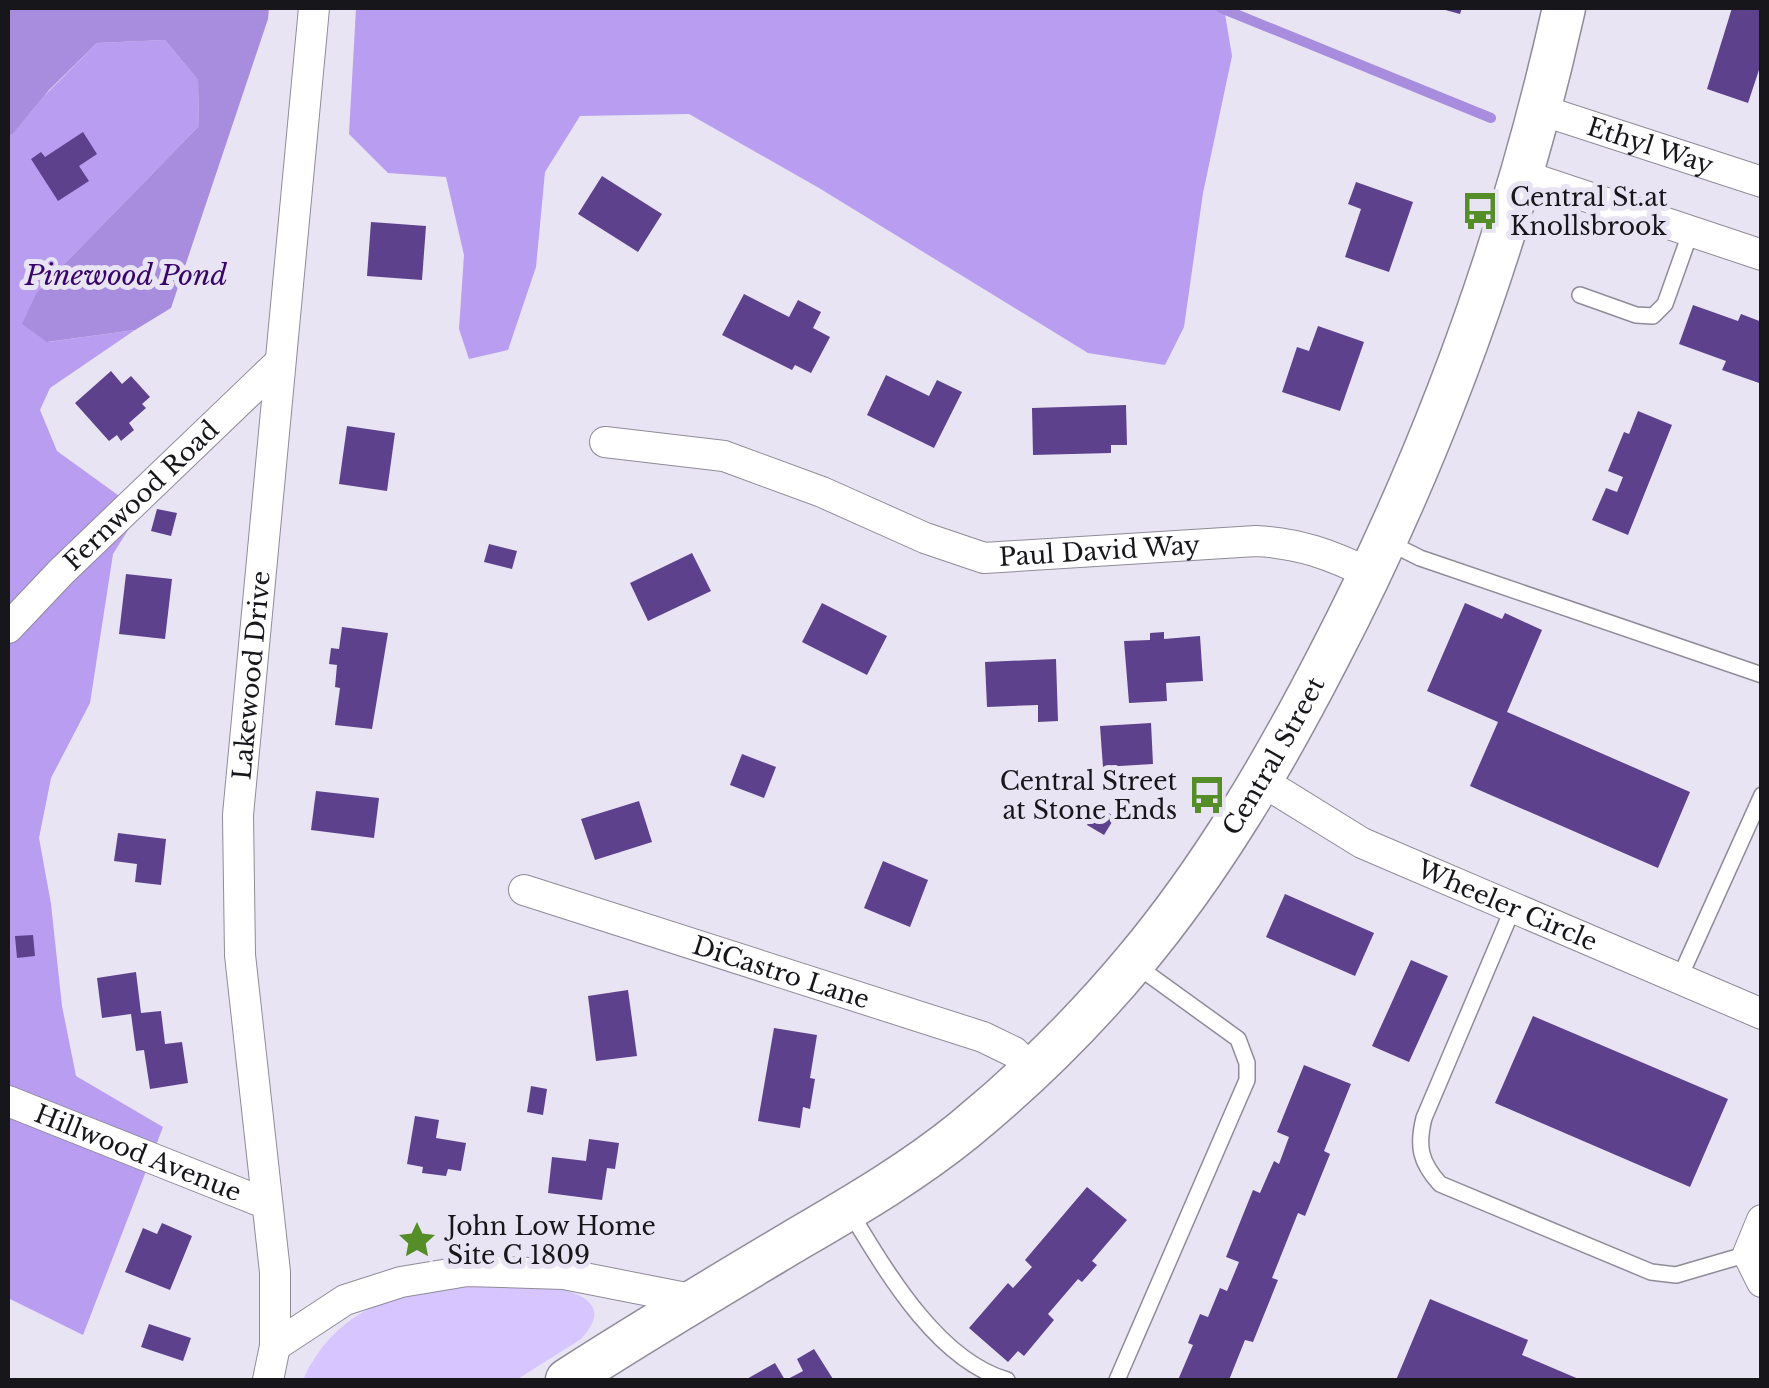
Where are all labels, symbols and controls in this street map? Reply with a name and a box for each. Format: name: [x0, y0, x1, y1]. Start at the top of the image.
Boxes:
street label: Ethyl Way: [1583, 111, 1717, 181]
place label: Central St.at Knollsbrook: [1510, 182, 1668, 242]
bus stop icon: Central St.at Knollsbrook: [1459, 190, 1501, 232]
water label: Pinewood Pond: [24, 258, 228, 293]
street label: Fernwood Road: [57, 414, 225, 577]
street label: Paul David Way: [998, 530, 1201, 573]
street label: Lakewood Drive: [226, 569, 277, 781]
street label: Central Street: [1216, 671, 1332, 841]
place label: Central Street at Stone Ends: [1000, 766, 1178, 826]
bus stop icon: Central Street at Stone Ends: [1186, 774, 1228, 816]
street label: Wheeler Circle: [1412, 853, 1602, 958]
street label: DiCastro Lane: [689, 930, 873, 1016]
street label: Hillwood Avenue: [30, 1098, 246, 1208]
place label: John Low Home Site C 1809: [444, 1211, 656, 1271]
place icon: John Low Home Site C 1809: [396, 1219, 438, 1261]

